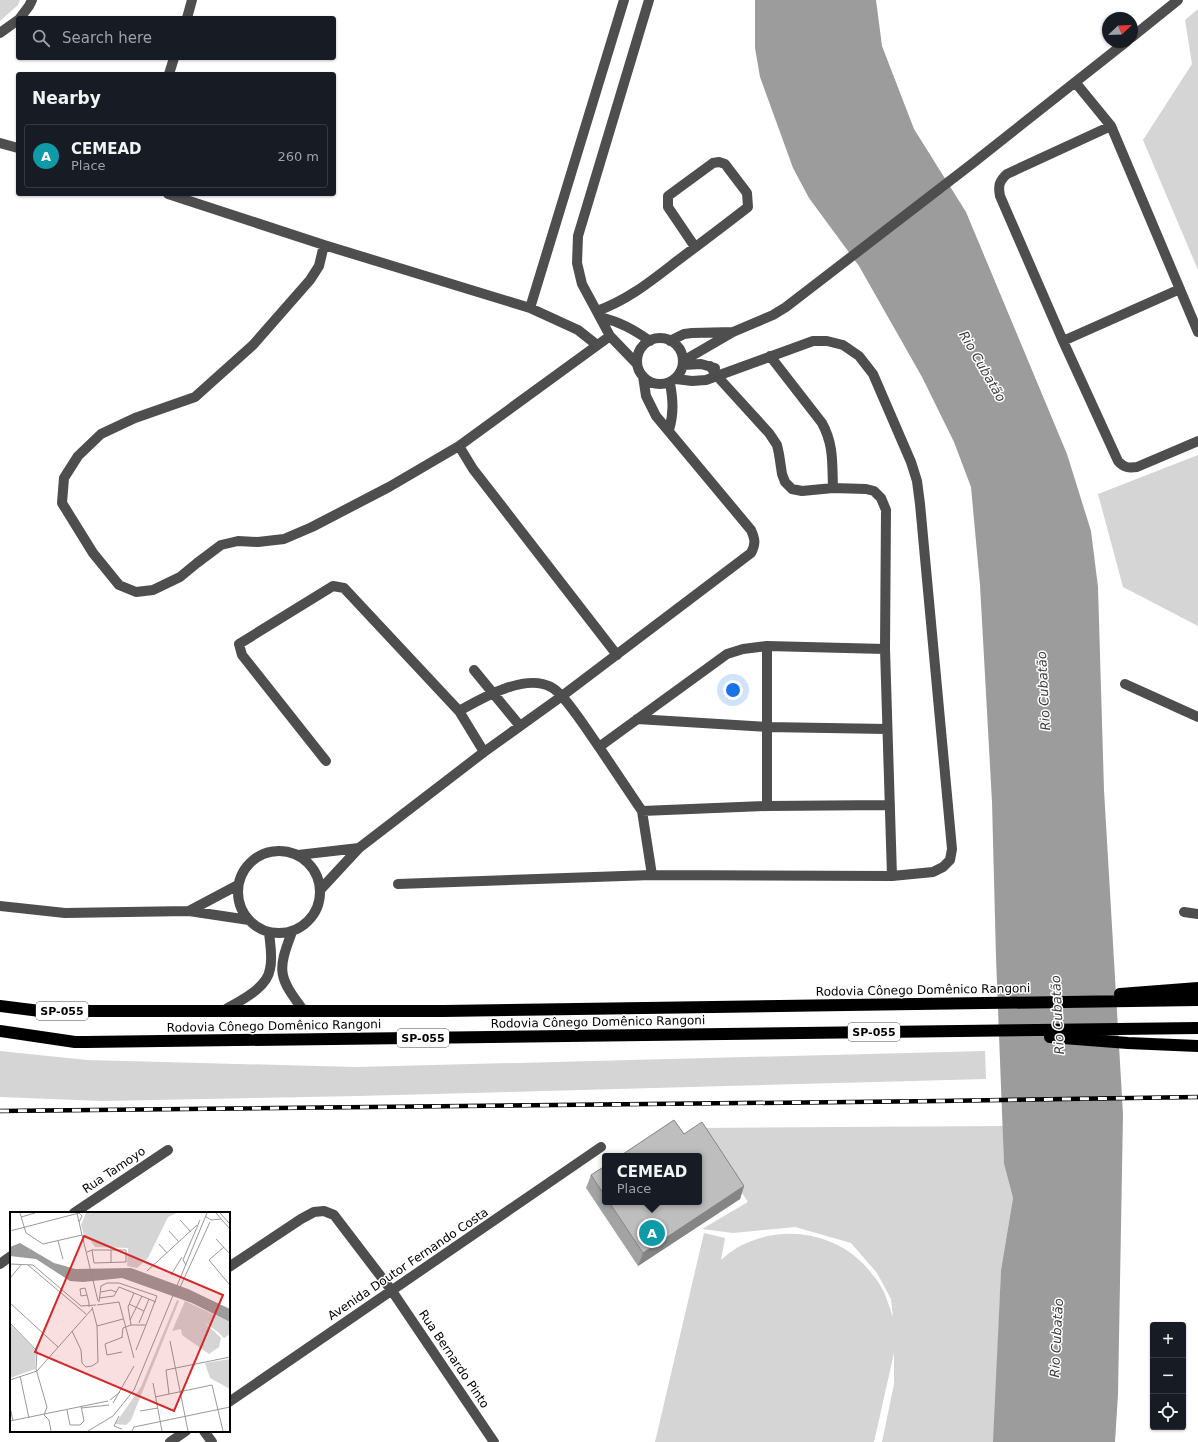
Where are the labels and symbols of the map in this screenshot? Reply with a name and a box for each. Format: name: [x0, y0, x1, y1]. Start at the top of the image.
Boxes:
north arrow: [1102, 12, 1138, 48]
water label: Rio Cubatão: [956, 328, 1009, 404]
water label: Rio Cubatão: [1034, 651, 1053, 731]
your location: [723, 680, 743, 700]
water label: Rio Cubatão: [1048, 975, 1067, 1055]
street label: Rodovia Cônego Domênico Rangoni: [816, 981, 1030, 999]
road number: SP-055: [36, 1002, 88, 1020]
street label: Rodovia Cônego Domênico Rangoni: [491, 1013, 705, 1031]
street label: Rodovia Cônego Domênico Rangoni: [167, 1017, 381, 1035]
road number: SP-055: [848, 1023, 900, 1041]
road number: SP-055: [397, 1029, 449, 1047]
street label: Rua Tamoyo: [80, 1144, 148, 1196]
street label: Avenida Doutor Fernando Costa: [325, 1205, 491, 1323]
inset map: [10, 1212, 230, 1432]
pin: A: [639, 1218, 665, 1248]
water label: Rio Cubatão: [1047, 1298, 1066, 1378]
street label: Rua Bernardo Pinto: [416, 1307, 492, 1411]

